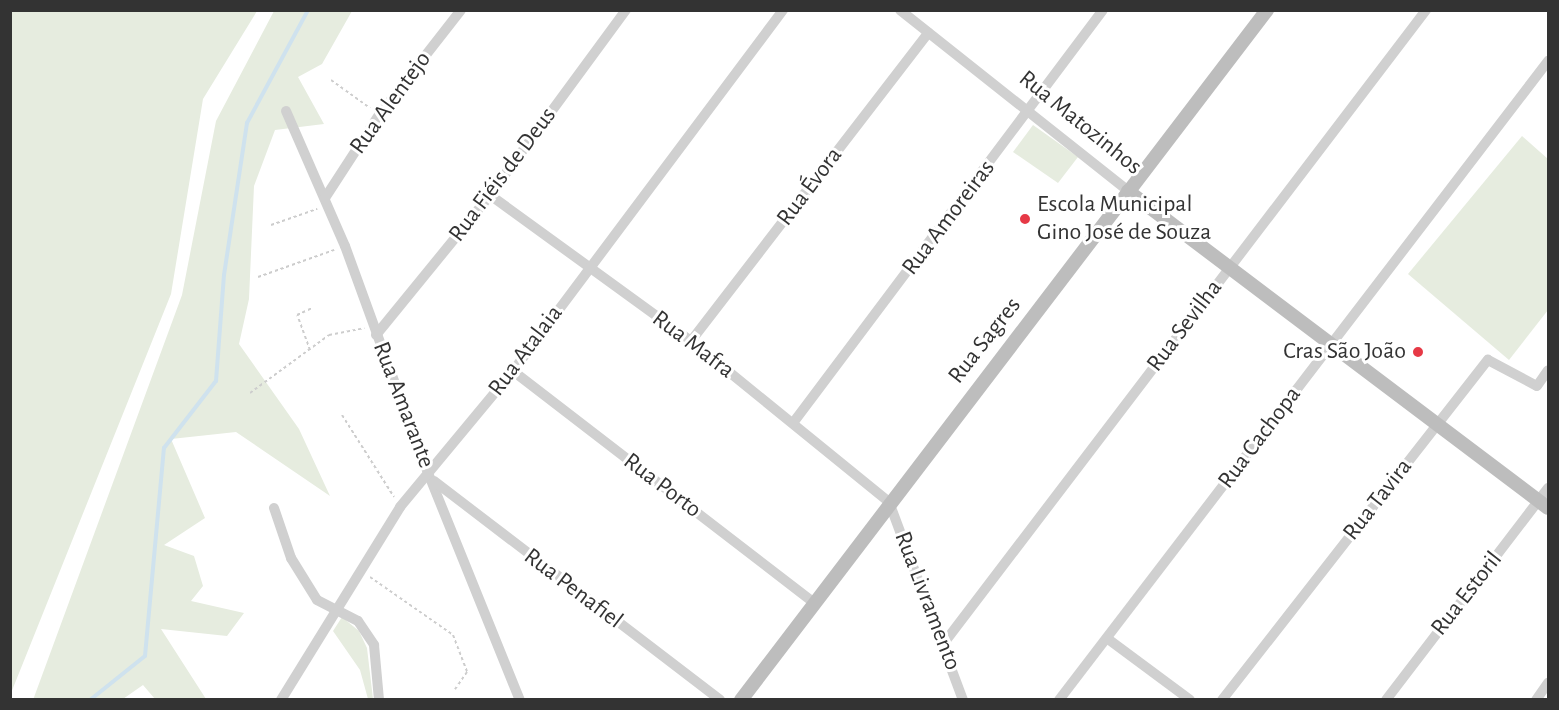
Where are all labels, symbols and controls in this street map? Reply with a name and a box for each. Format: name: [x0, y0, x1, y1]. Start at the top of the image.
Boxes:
street label: Rua Alentejo: [344, 46, 438, 160]
street label: Rua Matozinhos: [1013, 65, 1147, 181]
street label: Rua Fiéis de Deus: [443, 102, 563, 248]
street label: Rua Évora: [771, 142, 849, 232]
street label: Rua Amoreiras: [896, 155, 1002, 281]
place label: Escola Municipal Gino José de Souza: [1037, 191, 1211, 247]
marker: Escola Municipal Gino José de Souza: [1018, 212, 1032, 226]
street label: Rua Sevilha: [1141, 274, 1229, 378]
street label: Rua Sagres: [942, 292, 1028, 390]
street label: Rua Atalaia: [483, 300, 569, 402]
street label: Rua Mafra: [646, 305, 740, 385]
street label: Rua Amarante: [366, 338, 440, 472]
place label: Cras São João: [1283, 338, 1406, 366]
marker: Cras São João: [1411, 345, 1425, 359]
street label: Rua Cachopa: [1212, 381, 1308, 495]
street label: Rua Porto: [617, 447, 707, 525]
street label: Rua Tavira: [1337, 453, 1419, 547]
street label: Rua Livramento: [887, 528, 967, 674]
street label: Rua Penafiel: [518, 543, 628, 635]
street label: Rua Estoril: [1425, 546, 1509, 642]

